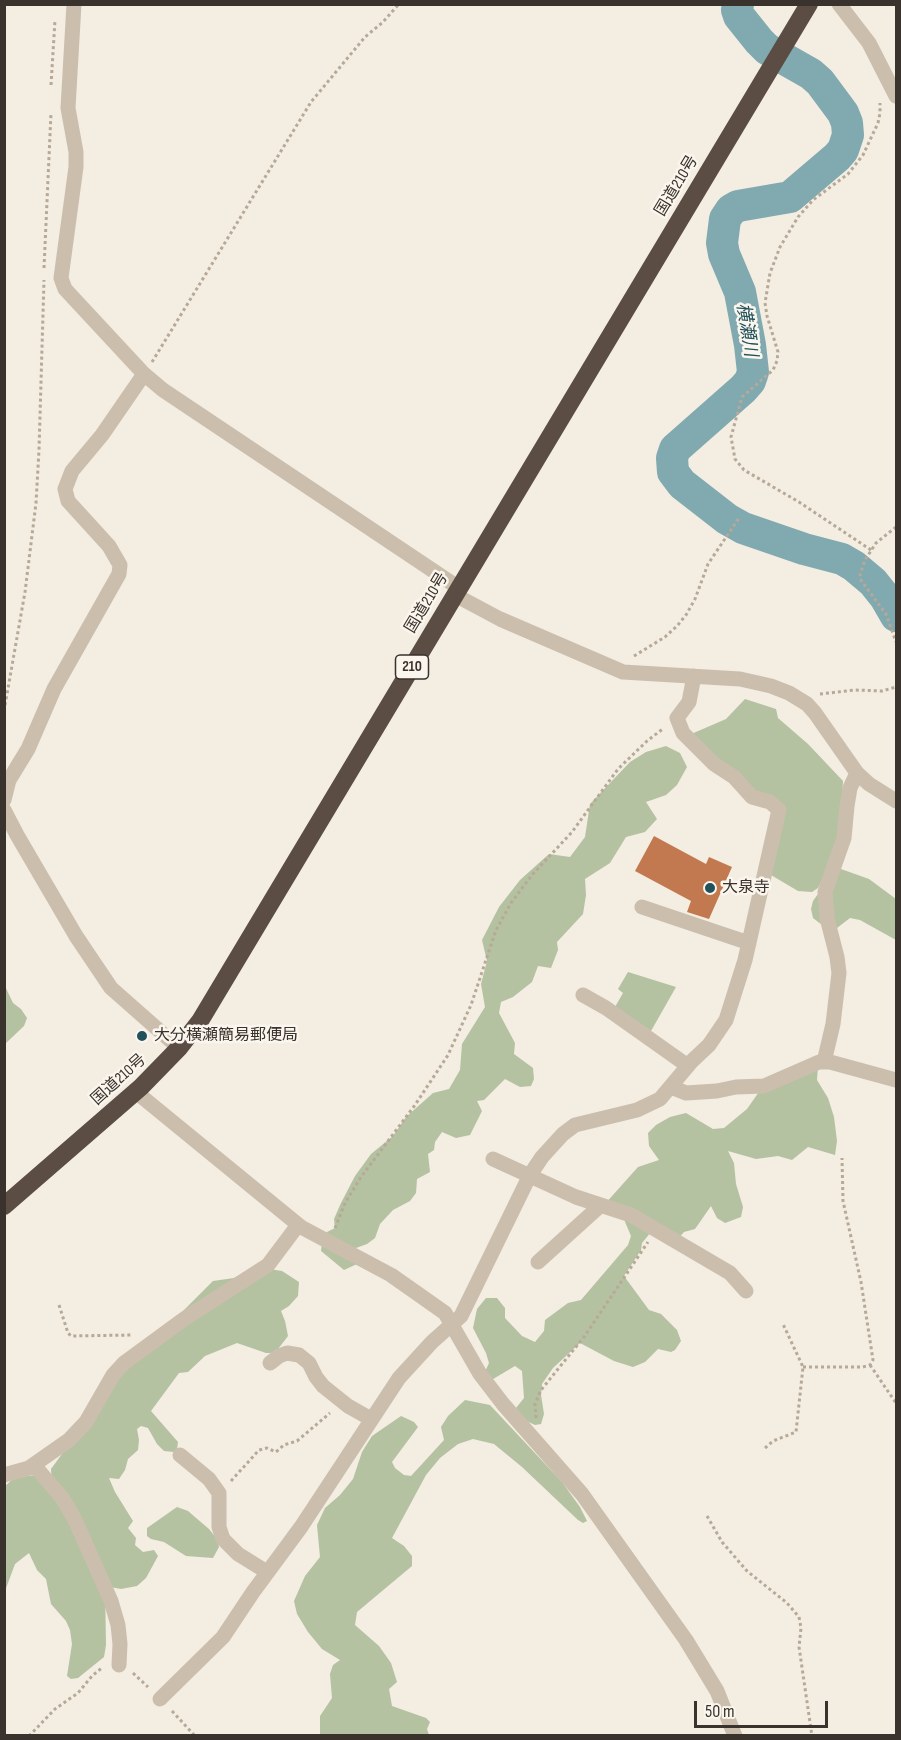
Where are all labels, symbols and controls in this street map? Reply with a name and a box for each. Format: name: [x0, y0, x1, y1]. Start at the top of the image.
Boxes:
street label: 国道210号: [651, 152, 703, 220]
water label: 横瀬川: [731, 302, 761, 358]
street label: 国道210号: [401, 569, 453, 637]
road number: 210: [396, 655, 428, 679]
place label: 大泉寺: [722, 878, 770, 898]
marker: 大泉寺: [703, 881, 717, 895]
place label: 大分横瀬簡易郵便局: [154, 1026, 298, 1046]
marker: 大分横瀬簡易郵便局: [135, 1029, 149, 1043]
street label: 国道210号: [88, 1050, 150, 1110]
scale bar: [697, 1689, 830, 1727]
text: 50 m: [705, 1701, 735, 1722]

